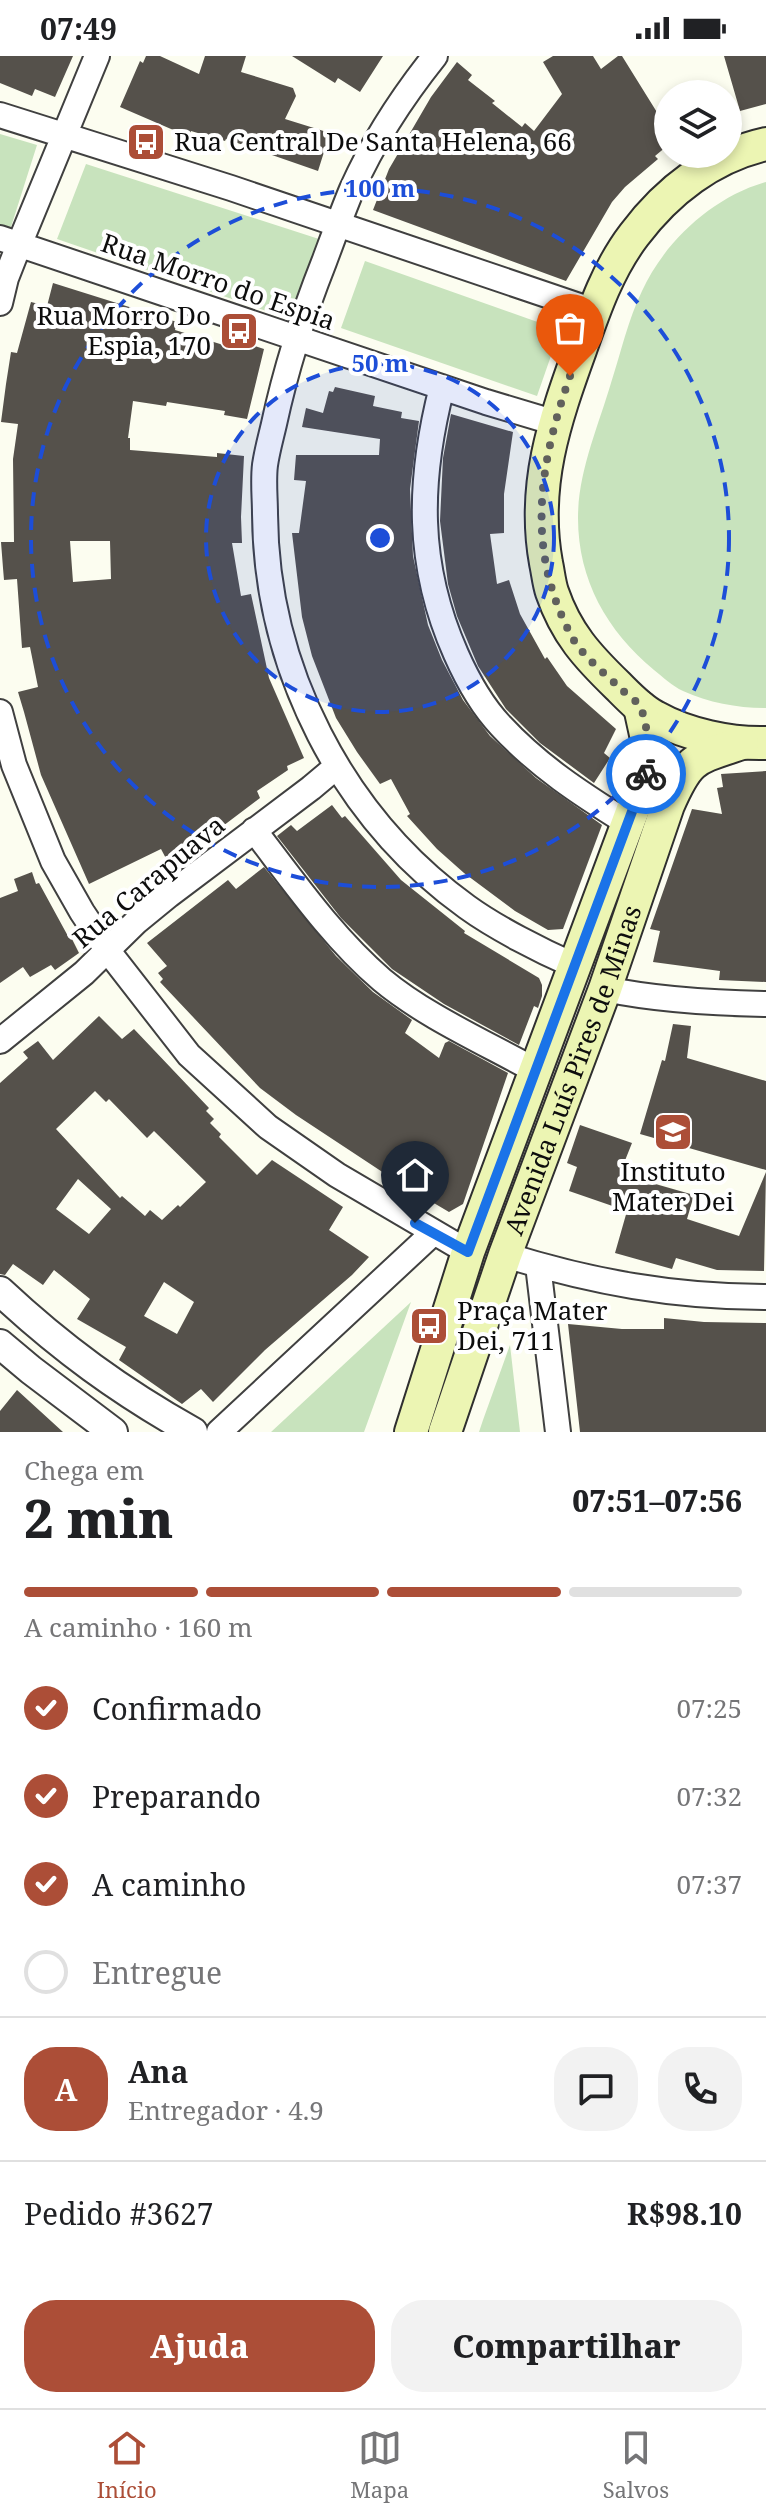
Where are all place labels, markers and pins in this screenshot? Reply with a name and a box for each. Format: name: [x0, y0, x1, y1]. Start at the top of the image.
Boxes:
bus stop icon: Rua Central De Santa Helena, 66: [125, 121, 167, 163]
place label: Rua Central De Santa Helena, 66: [174, 123, 572, 159]
pin: [536, 294, 604, 376]
place label: Rua Morro Do Espia, 170: [36, 297, 211, 363]
bus stop icon: Rua Morro Do Espia, 170: [218, 310, 260, 352]
centre of rings: [366, 524, 394, 552]
school or university icon: Instituto Mater Dei: [652, 1111, 694, 1153]
pin: [381, 1141, 449, 1223]
place label: Instituto Mater Dei: [612, 1153, 734, 1219]
place label: Praça Mater Dei, 711: [457, 1292, 608, 1358]
bus stop icon: Praça Mater Dei, 711: [408, 1305, 450, 1347]

